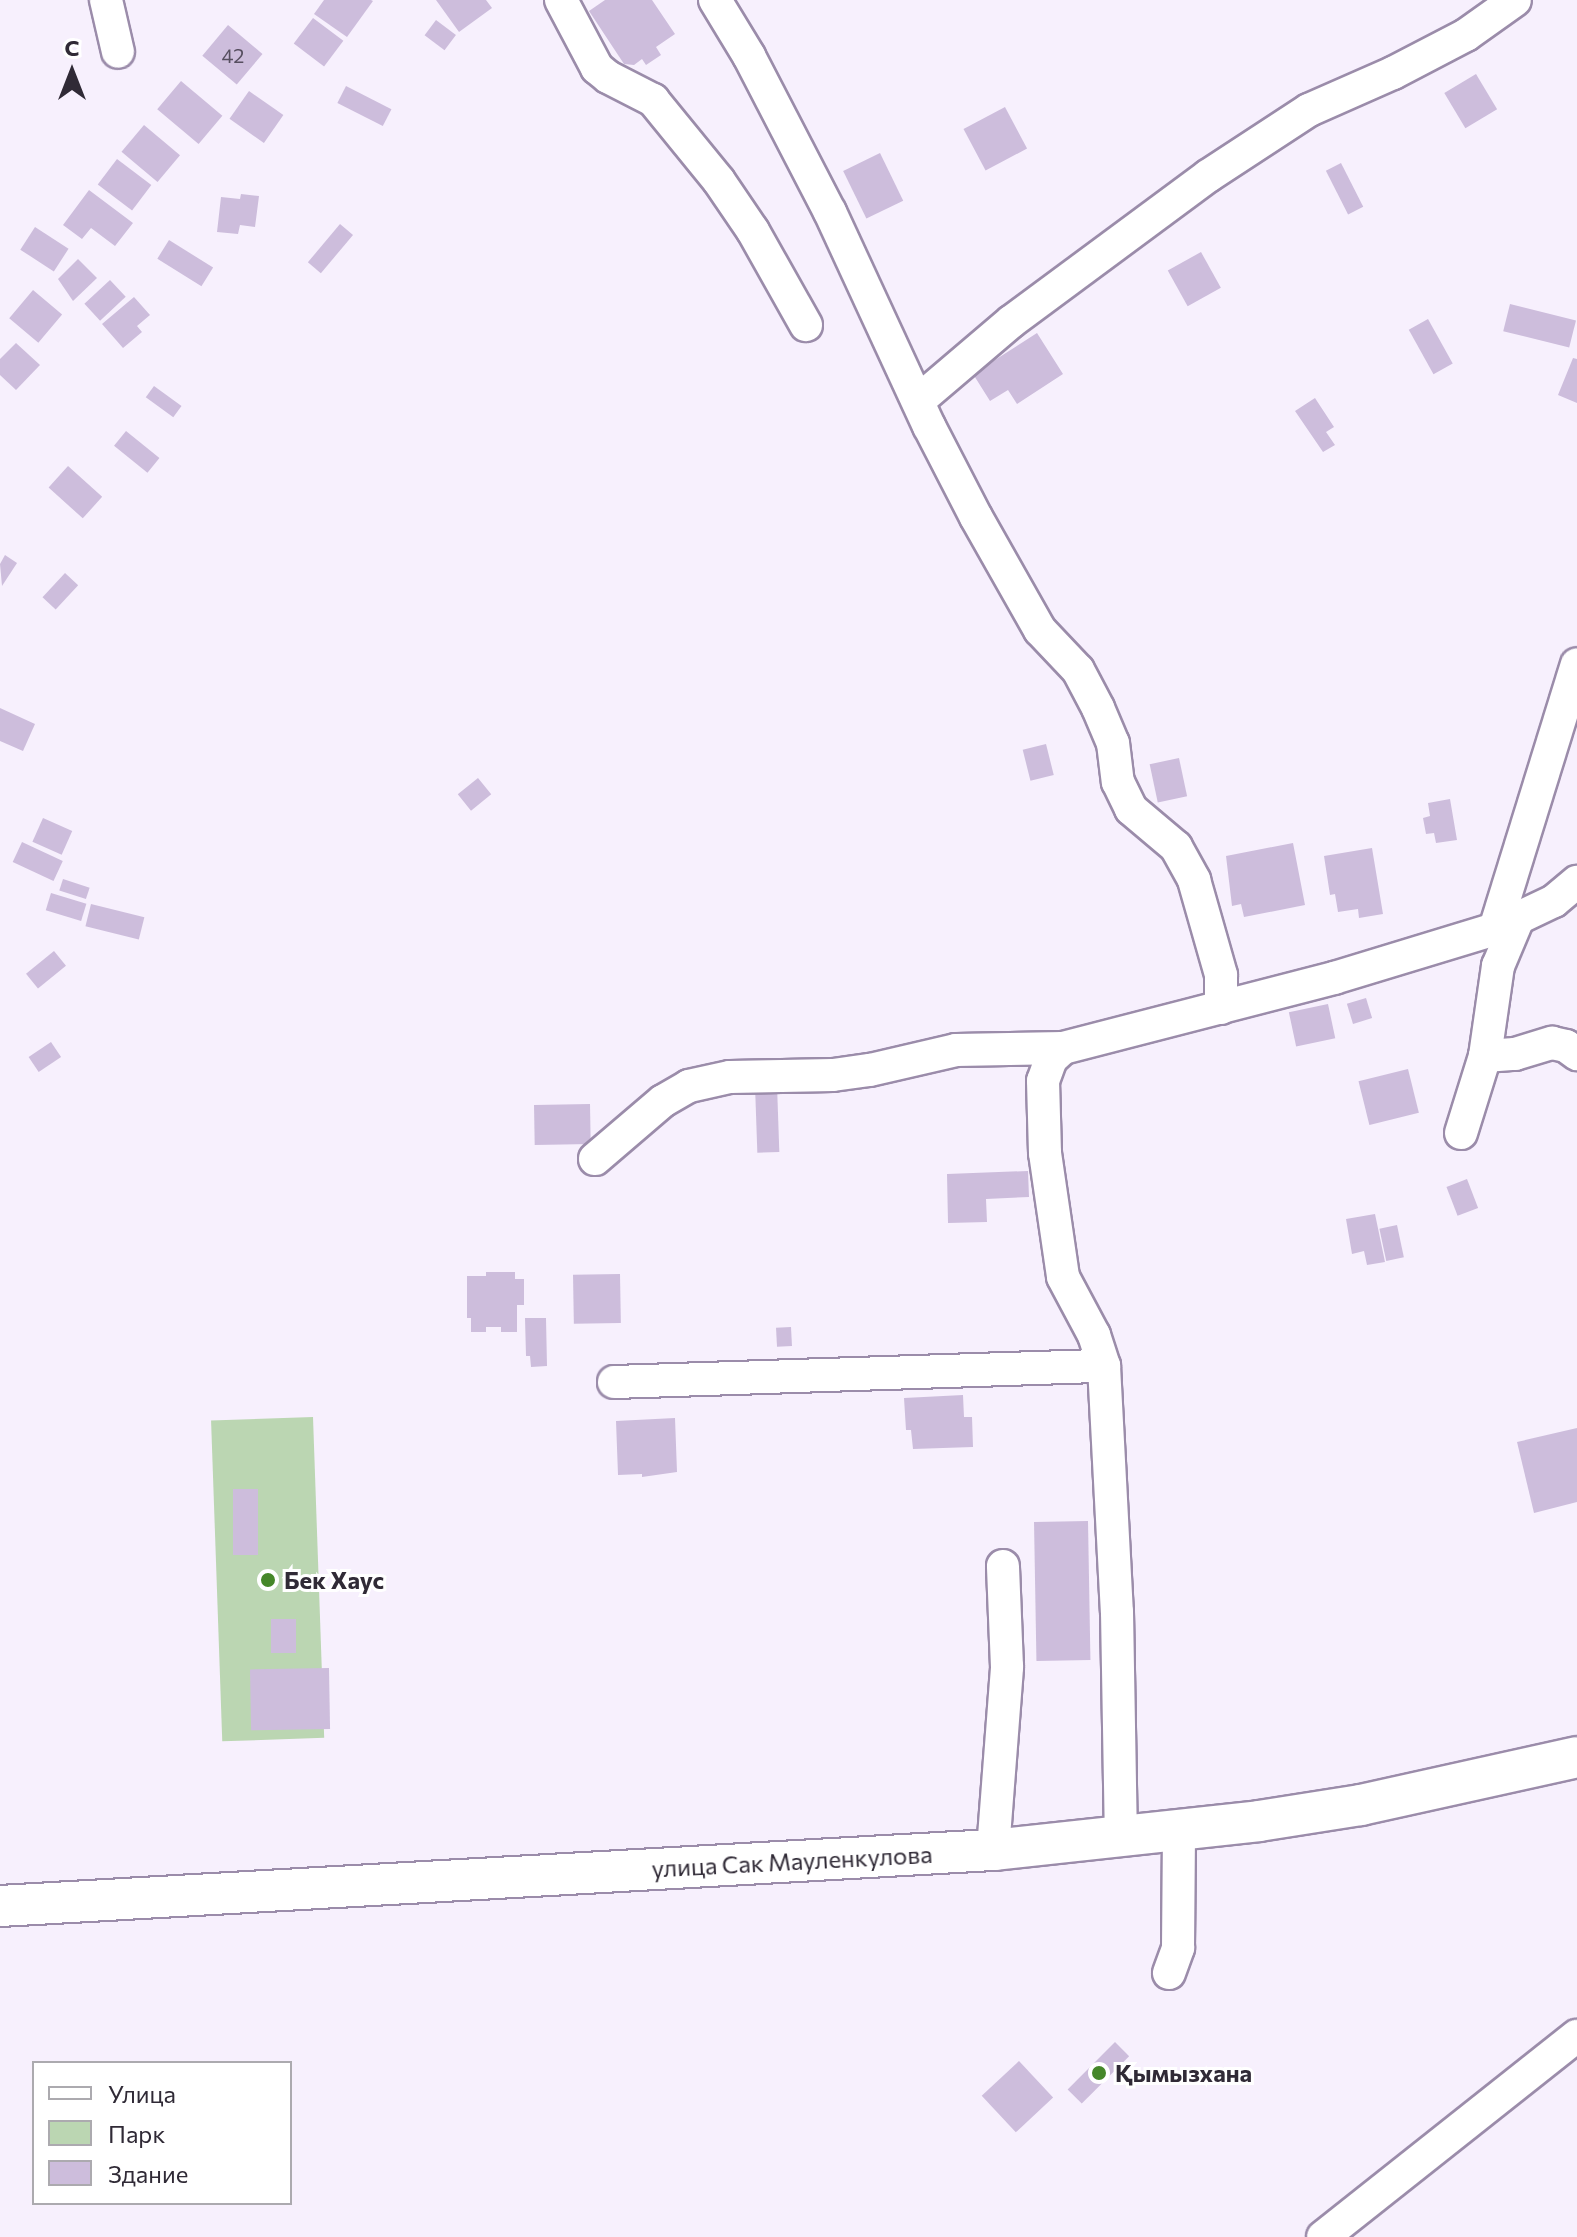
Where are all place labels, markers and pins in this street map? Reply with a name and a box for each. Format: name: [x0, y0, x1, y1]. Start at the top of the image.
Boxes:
place label: Бек Хаус: [284, 1566, 384, 1594]
marker: Бек Хаус: [259, 1571, 277, 1589]
place label: Қымызхана: [1115, 2059, 1252, 2087]
marker: Қымызхана: [1090, 2064, 1108, 2082]

